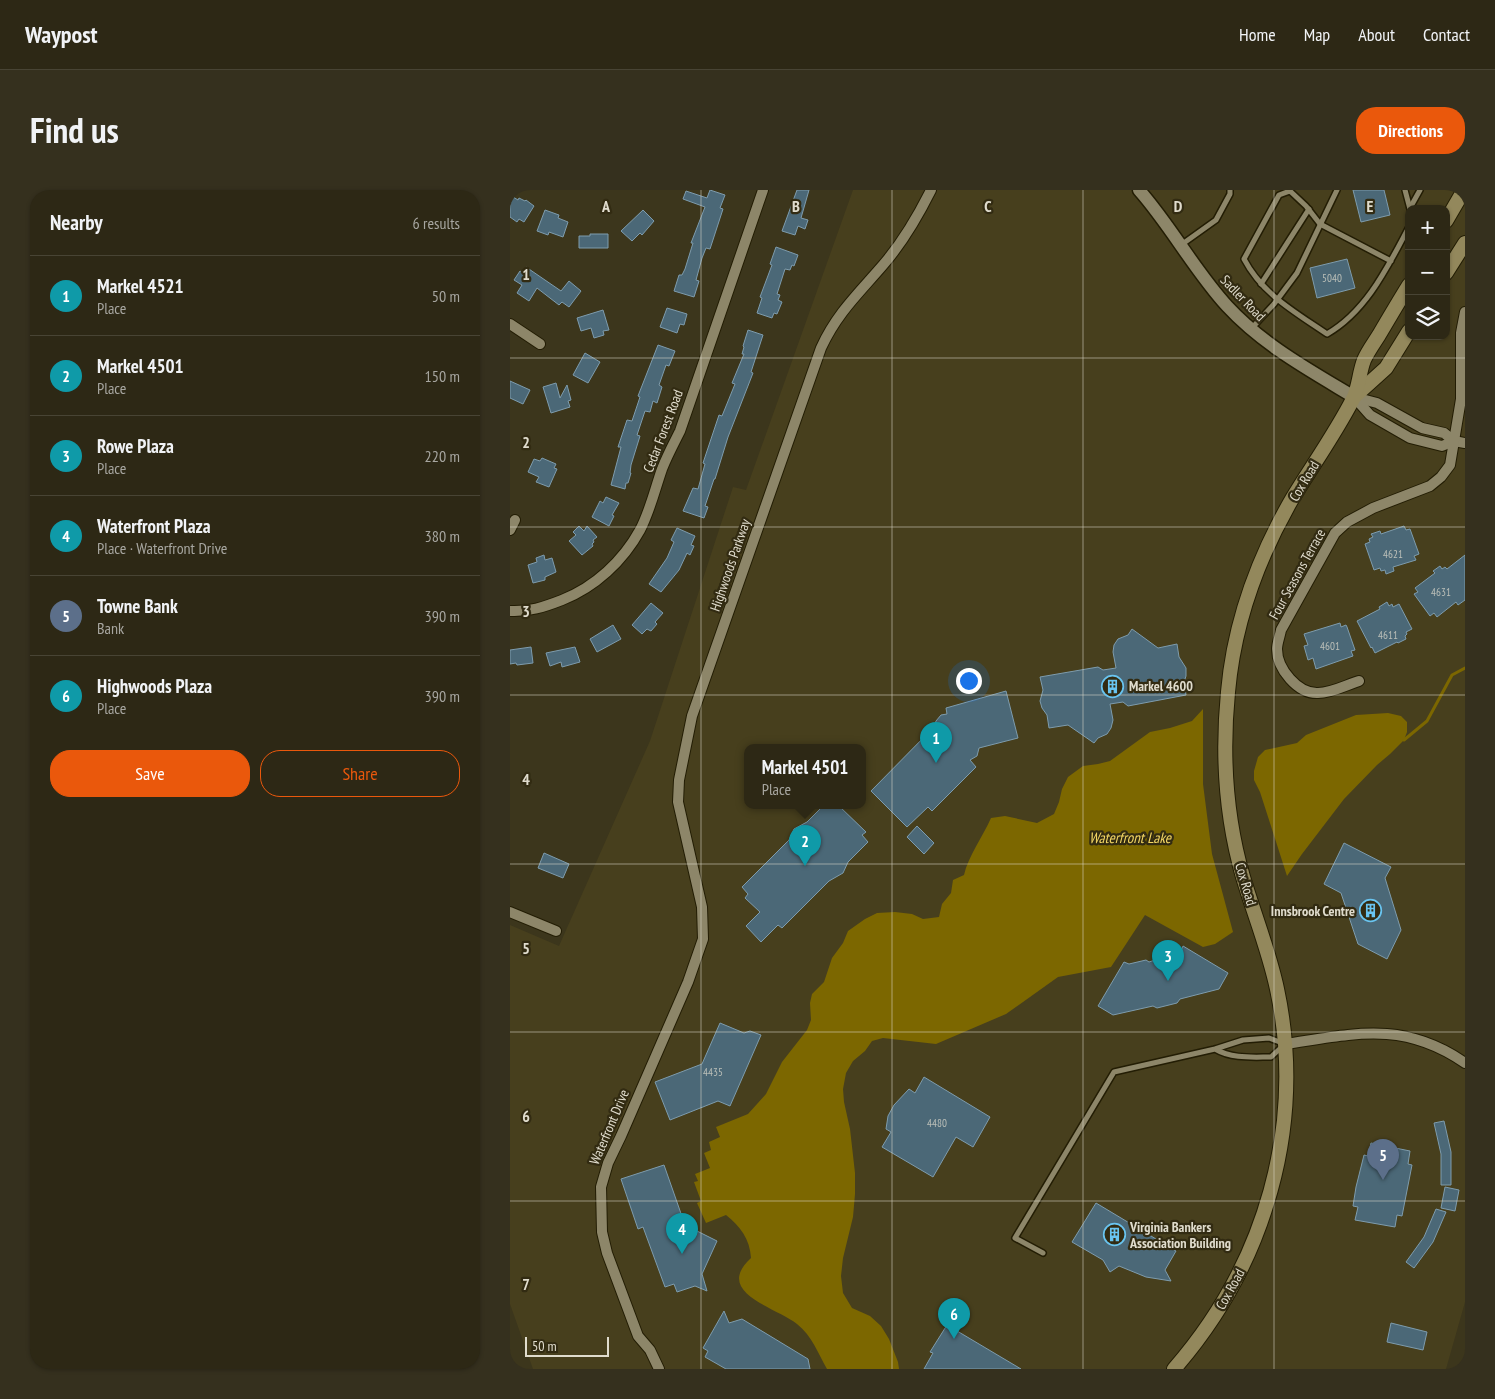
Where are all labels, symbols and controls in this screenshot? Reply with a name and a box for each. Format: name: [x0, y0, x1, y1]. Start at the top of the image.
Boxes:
text: Waypost: [25, 19, 98, 50]
text: Home: [1239, 23, 1276, 46]
text: Map: [1304, 23, 1330, 46]
text: About: [1358, 23, 1395, 46]
text: Contact: [1423, 23, 1470, 46]
text: Find us: [30, 107, 119, 153]
button: Directions: [1356, 107, 1465, 154]
text: A: [601, 196, 611, 216]
text: B: [792, 196, 800, 216]
text: C: [984, 196, 992, 216]
text: D: [1174, 196, 1183, 216]
text: E: [1367, 196, 1374, 216]
map controls: [1405, 205, 1450, 340]
button: +: [1405, 205, 1450, 250]
text: Nearby: [50, 209, 103, 236]
text: 6 results: [413, 213, 460, 233]
button: −: [1405, 250, 1450, 295]
text: 1: [522, 264, 530, 284]
street label: Sadler Road: [1217, 271, 1269, 325]
house number: 5040: [1322, 271, 1342, 285]
text: Markel 4521: [97, 274, 184, 298]
text: 1: [62, 286, 70, 306]
text: 50 m: [432, 286, 460, 306]
button: layers: [1405, 295, 1450, 340]
text: Place: [97, 298, 126, 318]
text: Markel 4501: [97, 354, 184, 378]
text: 2: [62, 366, 70, 386]
text: 150 m: [425, 366, 460, 386]
text: Place: [97, 378, 126, 398]
street label: Cedar Forest Road: [639, 387, 687, 475]
text: 2: [522, 432, 530, 452]
text: Rowe Plaza: [97, 434, 174, 458]
text: 3: [62, 446, 70, 466]
text: 220 m: [425, 446, 460, 466]
street label: Cox Road: [1285, 457, 1323, 505]
text: Place: [97, 458, 126, 478]
text: Waterfront Plaza: [97, 514, 211, 538]
street label: Highwoods Parkway: [706, 516, 754, 614]
street label: Four Seasons Terrace: [1265, 525, 1329, 622]
text: 4: [62, 526, 70, 546]
text: 380 m: [425, 526, 460, 546]
text: Place · Waterfront Drive: [97, 538, 227, 558]
house number: 4621: [1383, 547, 1403, 561]
house number: 4631: [1431, 585, 1451, 599]
text: Towne Bank: [97, 594, 178, 618]
text: 3: [522, 601, 530, 621]
text: 5: [62, 606, 70, 626]
text: 390 m: [425, 606, 460, 626]
text: Bank: [97, 618, 124, 638]
house number: 4611: [1378, 628, 1398, 642]
house number: 4601: [1320, 639, 1340, 653]
your location: [956, 668, 982, 694]
text: Highwoods Plaza: [97, 674, 212, 698]
building icon: Markel 4600: [1101, 674, 1125, 698]
place label: Markel 4600: [1129, 677, 1193, 695]
text: 6: [62, 686, 70, 706]
text: 390 m: [425, 686, 460, 706]
text: Place: [97, 698, 126, 718]
pin: 1: [920, 722, 952, 763]
popup: [744, 744, 866, 809]
button: Save: [50, 750, 250, 797]
button: Share: [260, 750, 460, 797]
text: Markel 4501: [762, 755, 848, 779]
text: 4: [522, 769, 530, 789]
text: Place: [762, 779, 791, 799]
pin: 2: [789, 825, 821, 866]
water label: Waterfront Lake: [1089, 828, 1172, 847]
street label: Cox Road: [1231, 860, 1261, 908]
building icon: Innsbrook Centre: [1359, 899, 1383, 923]
place label: Innsbrook Centre: [1271, 902, 1355, 920]
text: 5: [522, 938, 530, 958]
pin: 3: [1152, 940, 1184, 981]
house number: 4435: [703, 1065, 723, 1079]
street label: Waterfront Drive: [585, 1087, 633, 1167]
text: 6: [522, 1106, 530, 1126]
house number: 4480: [927, 1116, 947, 1130]
pin: 5: [1367, 1139, 1399, 1180]
pin: 4: [666, 1213, 698, 1254]
place label: Virginia Bankers Association Building: [1129, 1218, 1231, 1252]
building icon: Virginia Bankers Association Building: [1102, 1223, 1126, 1247]
street label: Cox Road: [1211, 1265, 1249, 1313]
text: 7: [522, 1274, 530, 1294]
pin: 6: [938, 1298, 970, 1339]
scale bar: [525, 1334, 609, 1357]
text: 50 m: [532, 1337, 557, 1355]

